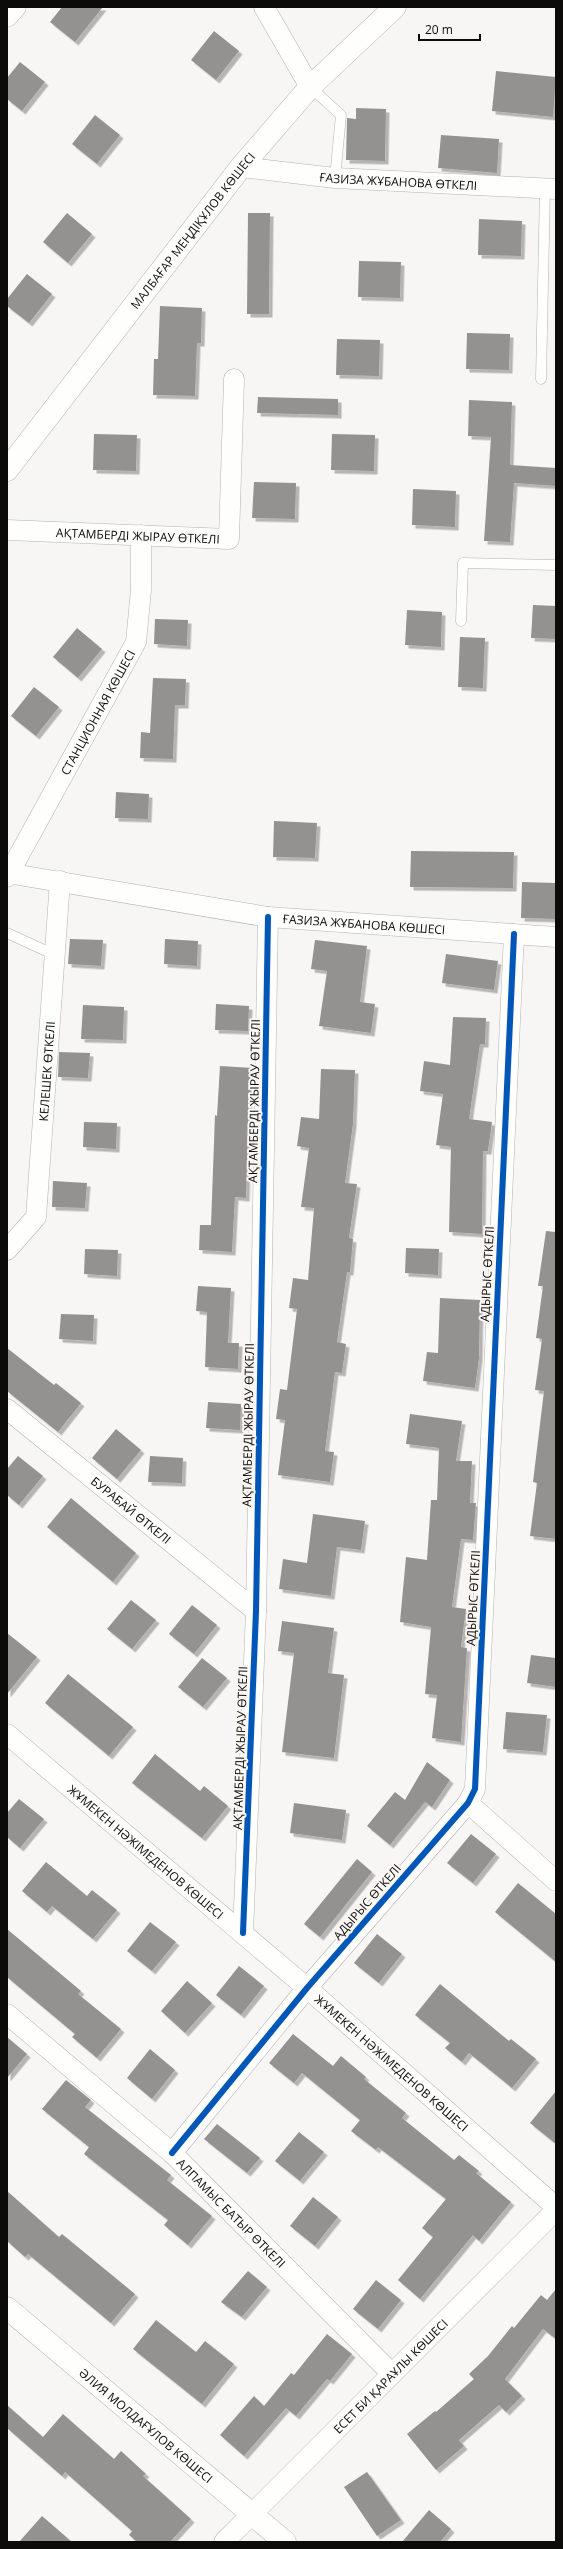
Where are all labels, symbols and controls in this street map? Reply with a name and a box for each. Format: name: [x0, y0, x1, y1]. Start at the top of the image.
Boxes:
scale bar: [419, 16, 480, 42]
text: 20 m: [425, 21, 453, 38]
street label: МАЛБАҒАР МЕҢДІҚҰЛОВ КӨШЕСІ: [126, 148, 259, 312]
street label: ҒАЗИЗА ЖҰБАНОВА ӨТКЕЛІ: [318, 168, 478, 194]
street label: АҚТАМБЕРДІ ЖЫРАУ ӨТКЕЛІ: [56, 523, 220, 547]
street label: СТАНЦИОННАЯ КӨШЕСІ: [56, 646, 139, 778]
street label: ҒАЗИЗА ЖҰБАНОВА КӨШЕСІ: [282, 910, 446, 938]
street label: АҚТАМБЕРДІ ЖЫРАУ ӨТКЕЛІ: [244, 1019, 264, 1183]
street label: КЕЛЕШЕК ӨТКЕЛІ: [34, 1021, 58, 1122]
street label: АДЫРЫС ӨТКЕЛІ: [476, 1226, 498, 1322]
street label: АҚТАМБЕРДІ ЖЫРАУ ӨТКЕЛІ: [238, 1343, 258, 1507]
street label: БУРАБАЙ ӨТКЕЛІ: [88, 1472, 175, 1547]
street label: АДЫРЫС ӨТКЕЛІ: [462, 1550, 484, 1646]
street label: АҚТАМБЕРДІ ЖЫРАУ ӨТКЕЛІ: [229, 1666, 251, 1830]
street label: ЖҰМЕКЕН НӘЖІМЕДЕНОВ КӨШЕСІ: [64, 1781, 228, 1923]
street label: АДЫРЫС ӨТКЕЛІ: [329, 1860, 405, 1944]
street label: ЖҰМЕКЕН НӘЖІМЕДЕНОВ КӨШЕСІ: [311, 1990, 472, 2135]
street label: АЛПАМЫС БАТЫР ӨТКЕЛІ: [173, 2154, 290, 2271]
street label: ЕСЕТ БИ ҚАРАҰЛЫ КӨШЕСІ: [329, 2315, 451, 2437]
street label: ӘЛИЯ МОЛДАҒҰЛОВ КӨШЕСІ: [76, 2364, 217, 2486]

